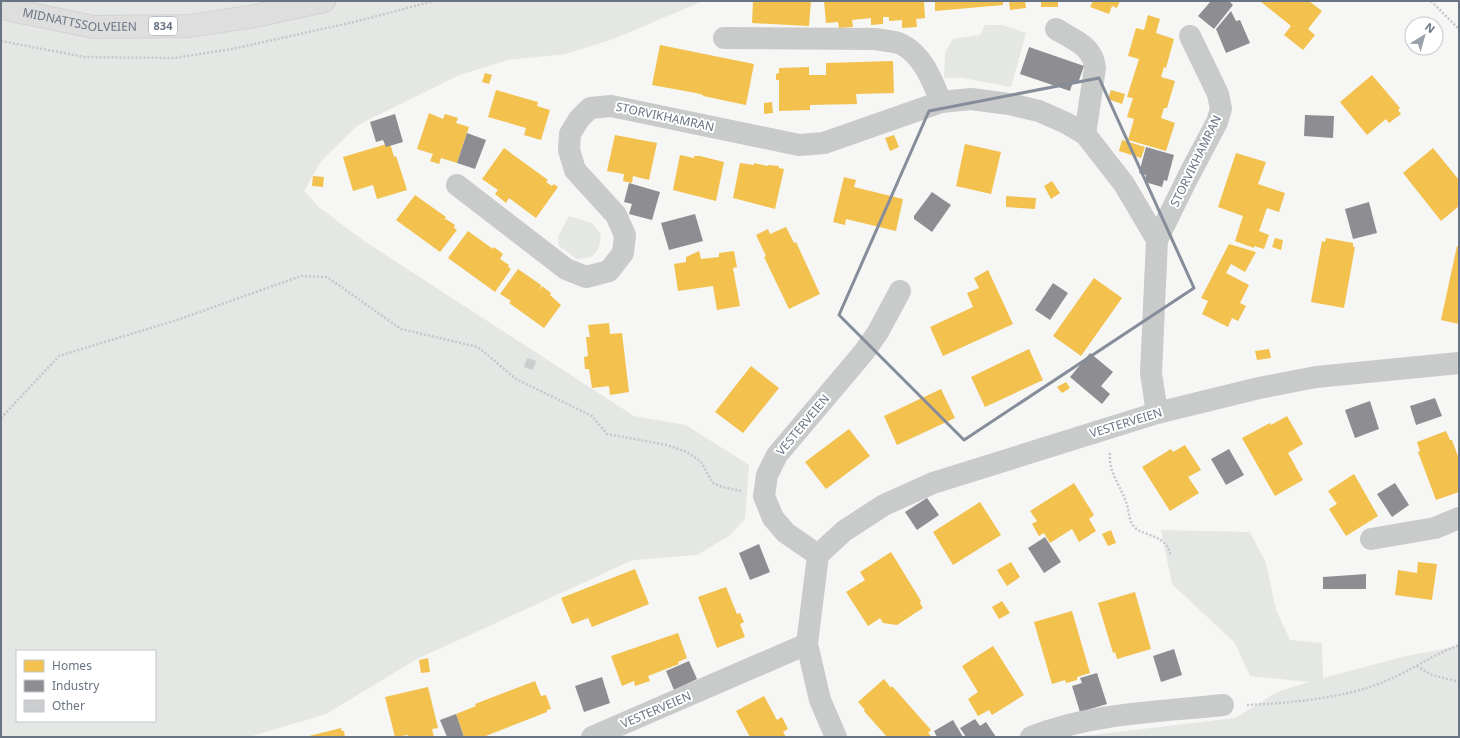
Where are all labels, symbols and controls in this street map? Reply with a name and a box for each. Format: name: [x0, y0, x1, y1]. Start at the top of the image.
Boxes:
street label: MIDNATTSSOLVEIEN: [21, 4, 137, 35]
north arrow: [1404, 16, 1444, 56]
road number: 834: [149, 17, 177, 35]
text: N: [1422, 19, 1438, 36]
street label: STORVIKHAMRAN: [614, 98, 716, 135]
street label: STORVIKHAMRAN: [1166, 112, 1225, 210]
street label: VESTERVEIEN: [772, 390, 833, 459]
street label: VESTERVEIEN: [1087, 403, 1164, 442]
legend: [16, 650, 156, 722]
text: Homes: [52, 657, 92, 674]
text: Industry: [52, 677, 100, 694]
street label: VESTERVEIEN: [618, 687, 694, 732]
text: Other: [52, 697, 85, 714]

